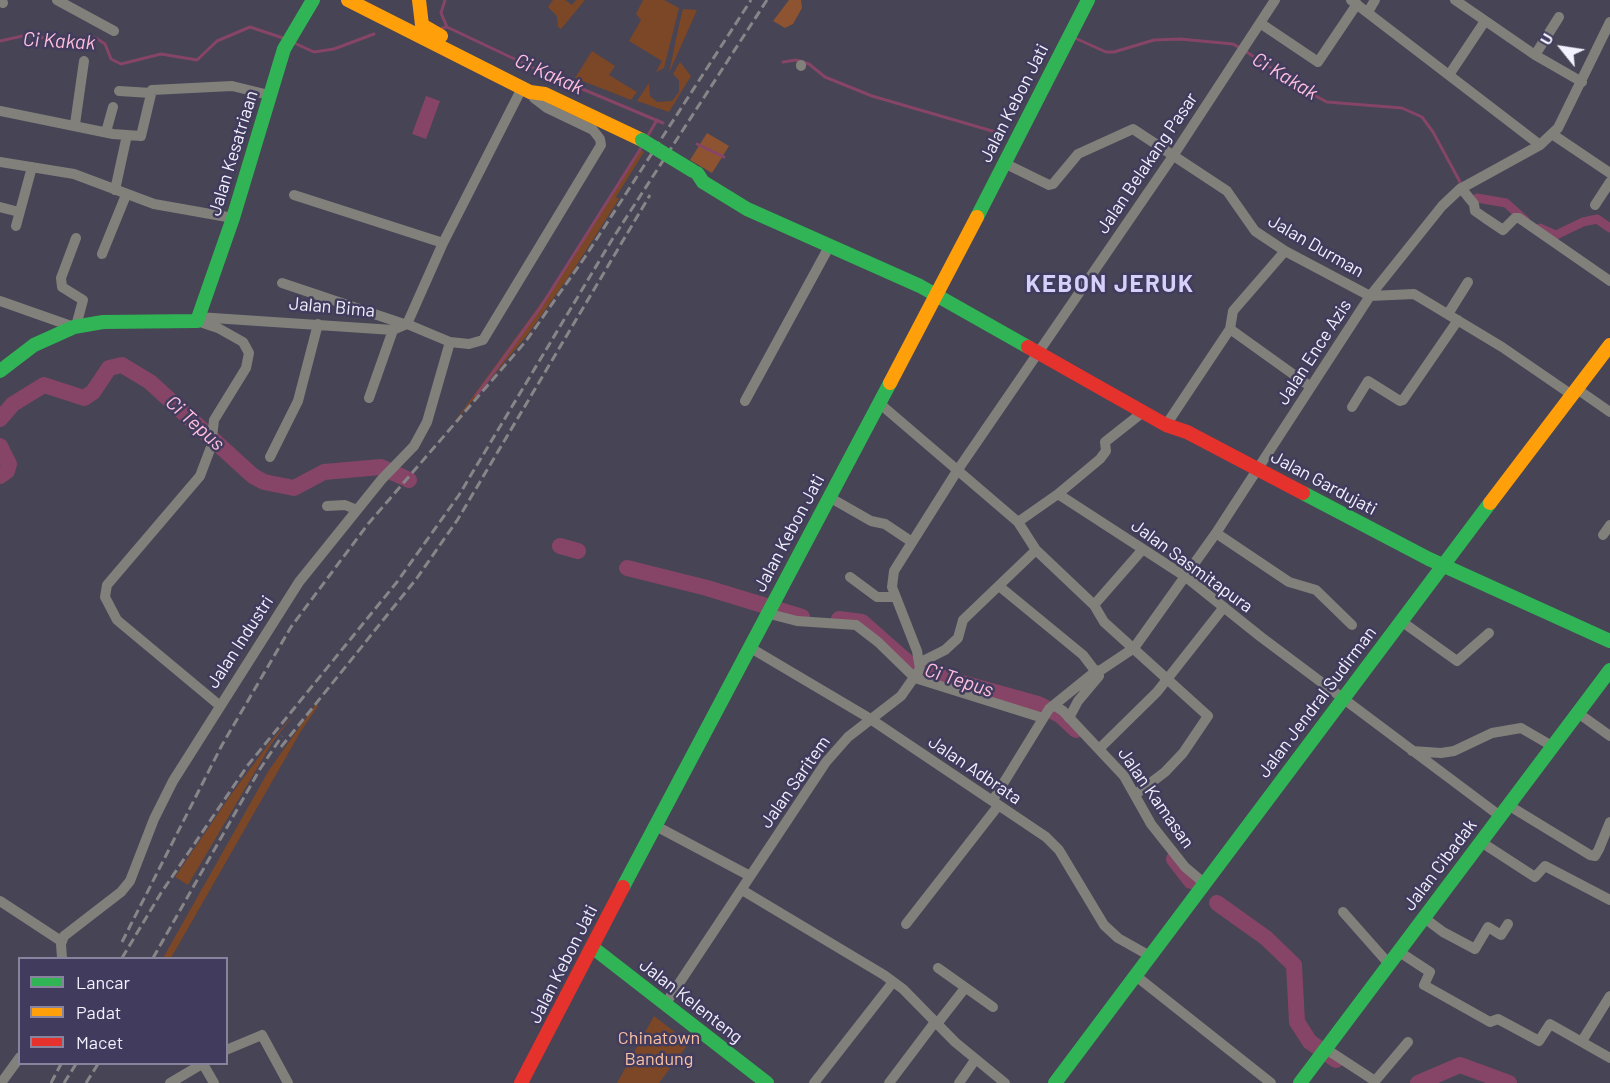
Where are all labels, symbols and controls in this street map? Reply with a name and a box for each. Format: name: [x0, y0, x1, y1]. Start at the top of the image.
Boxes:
north arrow: [1532, 18, 1592, 78]
water label: Ci Kakak: [22, 27, 96, 55]
text: U: [1535, 30, 1557, 48]
street label: Jalan Kebon Jati: [975, 40, 1053, 166]
water label: Ci Kakak: [1248, 47, 1322, 105]
water label: Ci Kakak: [511, 48, 587, 100]
street label: Jalan Kesatriaan: [204, 88, 262, 218]
street label: Jalan Belakang Pasar: [1092, 88, 1202, 238]
street label: Jalan Durman: [1264, 210, 1368, 282]
district label: KEBON JERUK: [1026, 270, 1194, 298]
street label: Jalan Bima: [288, 292, 376, 322]
street label: Jalan Ence Azis: [1272, 295, 1356, 409]
water label: Ci Tepus: [161, 390, 229, 456]
street label: Jalan Gardujati: [1267, 446, 1381, 520]
street label: Jalan Kebon Jati: [749, 471, 829, 595]
street label: Jalan Sasmitapura: [1127, 515, 1257, 617]
street label: Jalan Industri: [202, 592, 278, 692]
street label: Jalan Jendral Sudirman: [1253, 622, 1381, 782]
water label: Ci Tepus: [922, 658, 996, 702]
street label: Jalan Adbrata: [924, 731, 1026, 809]
street label: Jalan Saritem: [755, 732, 835, 832]
street label: Jalan Kamasan: [1113, 743, 1199, 853]
street label: Jalan Cibadak: [1399, 815, 1481, 915]
street label: Jalan Kebon Jati: [524, 901, 602, 1027]
street label: Jalan Kelenteng: [635, 954, 747, 1048]
legend: [18, 957, 228, 1065]
text: Lancar: [76, 971, 130, 993]
text: Padat: [76, 1001, 121, 1023]
park label: Chinatown Bandung: [618, 1027, 700, 1070]
text: Macet: [76, 1031, 123, 1053]

